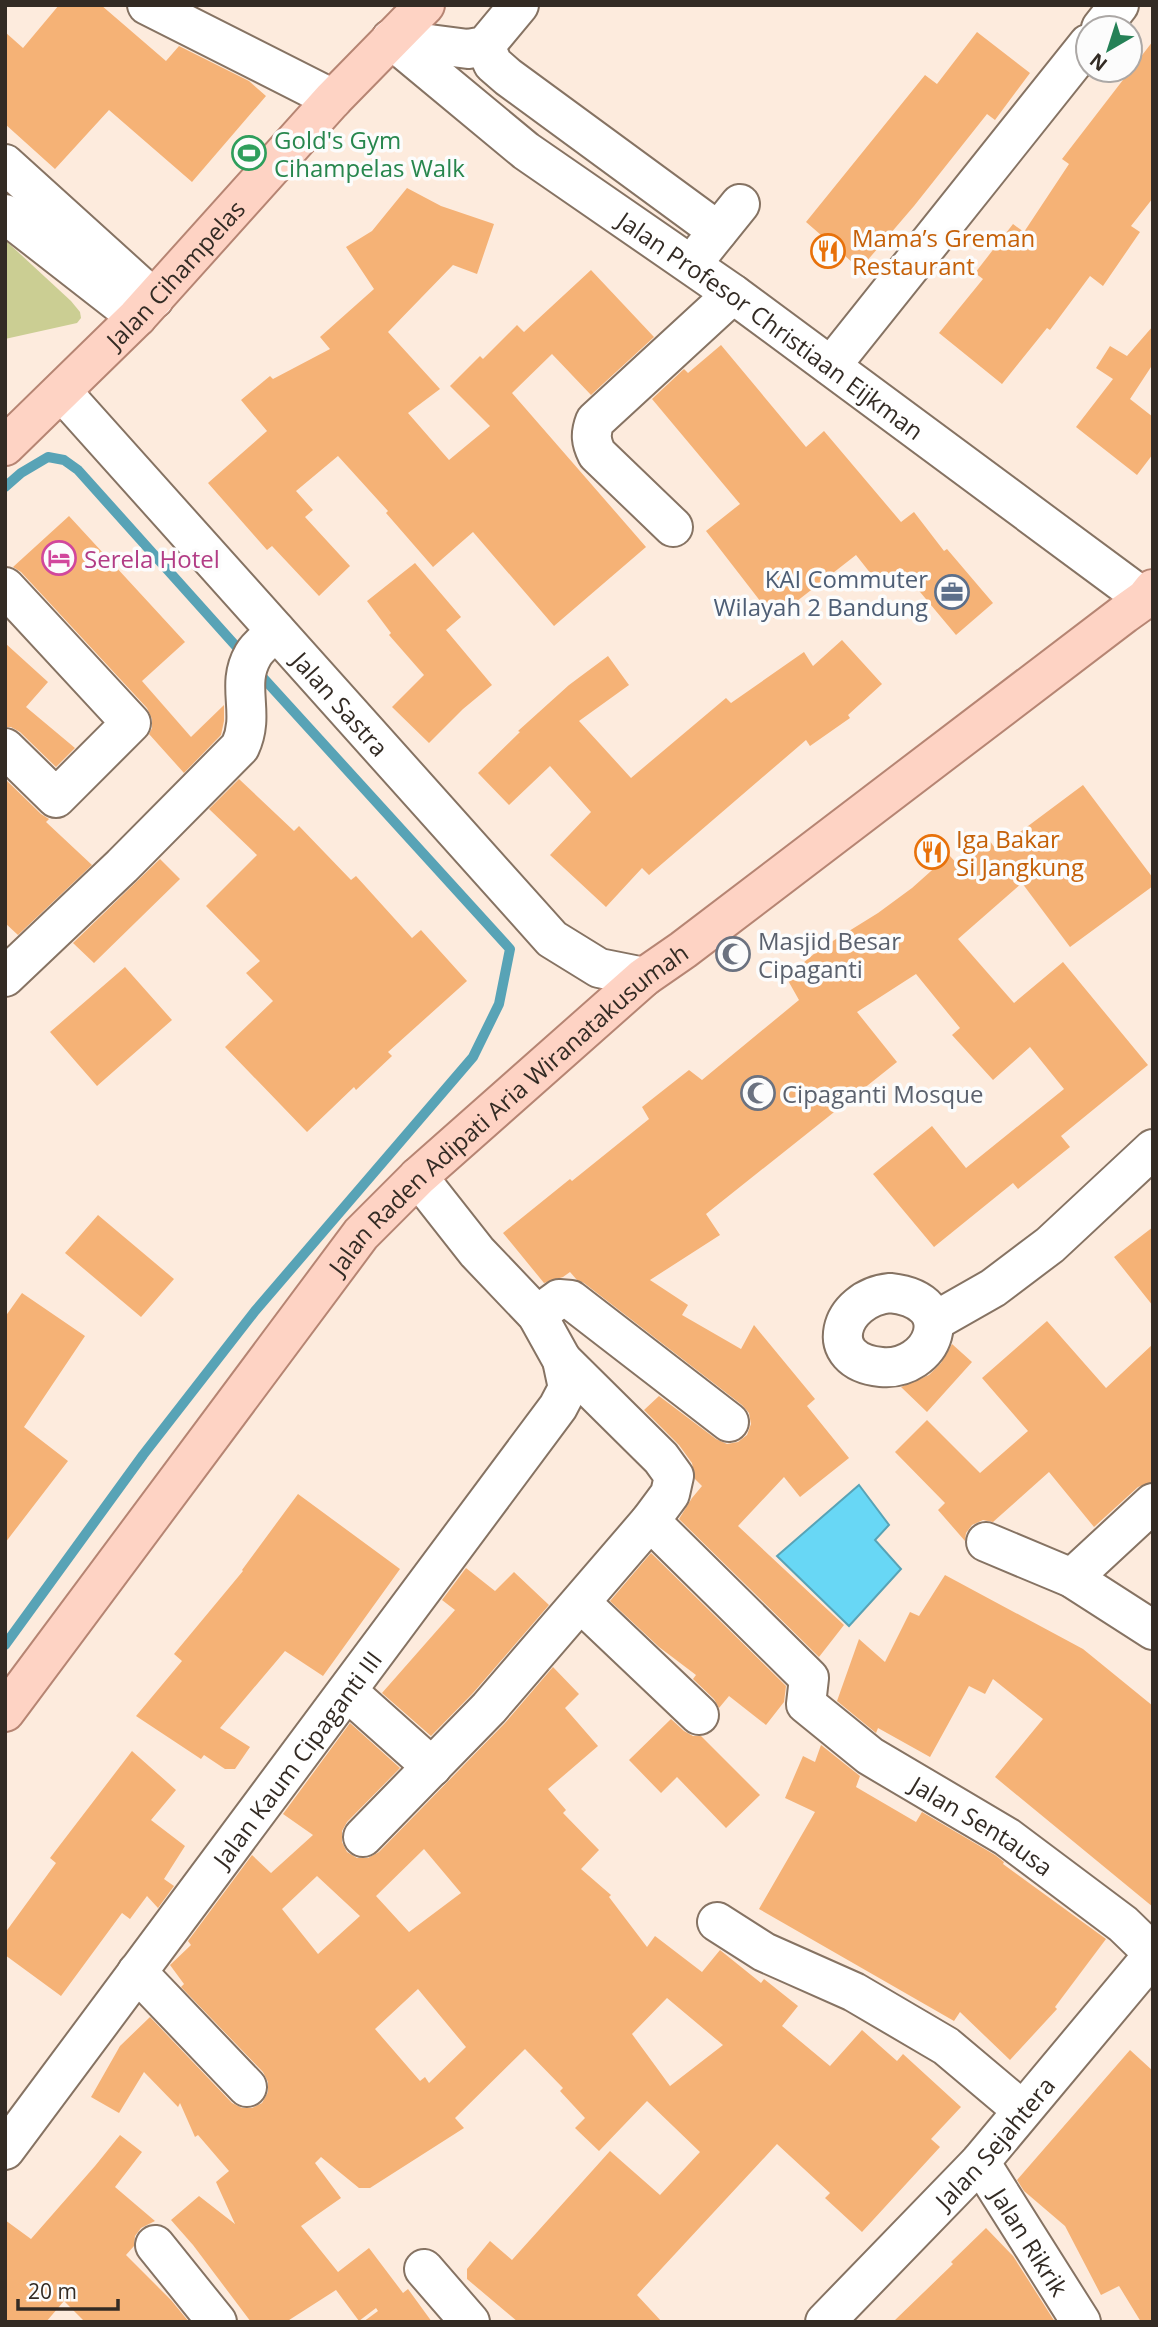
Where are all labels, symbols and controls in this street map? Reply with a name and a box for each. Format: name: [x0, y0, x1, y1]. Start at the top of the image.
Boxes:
north arrow: [1074, 14, 1144, 84]
text: N: [1084, 47, 1112, 77]
place label: Gold's Gym Cihampelas Walk: [274, 123, 465, 184]
sports icon: Gold's Gym Cihampelas Walk: [230, 134, 268, 172]
street label: Jalan Cihampelas: [97, 192, 251, 357]
street label: Jalan Profesor Christiaan Eijkman: [610, 202, 931, 447]
place label: Mama’s Greman Restaurant: [852, 221, 1035, 282]
restaurant icon: Mama’s Greman Restaurant: [809, 232, 847, 270]
hotel icon: Serela Hotel: [40, 539, 78, 577]
place label: Serela Hotel: [84, 542, 220, 575]
place label: KAI Commuter Wilayah 2 Bandung: [713, 562, 928, 623]
office icon: KAI Commuter Wilayah 2 Bandung: [933, 573, 971, 611]
street label: Jalan Sastra: [284, 642, 397, 763]
place label: Iga Bakar Si Jangkung: [956, 822, 1084, 883]
restaurant icon: Iga Bakar Si Jangkung: [913, 833, 951, 871]
place label: Masjid Besar Cipaganti: [758, 924, 901, 985]
street label: Jalan Raden Adipati Aria Wiranatakusumah: [319, 935, 694, 1282]
mosque icon: Masjid Besar Cipaganti: [714, 935, 752, 973]
mosque icon: Cipaganti Mosque: [739, 1074, 777, 1112]
place label: Cipaganti Mosque: [782, 1077, 983, 1110]
street label: Jalan Kaum Cipaganti III: [203, 1644, 388, 1875]
street label: Jalan Sentausa: [903, 1766, 1060, 1883]
street label: Jalan Sejahtera: [926, 2069, 1061, 2217]
street label: Jalan Rikrik: [983, 2179, 1077, 2302]
scale bar: [18, 2268, 117, 2312]
text: 20 m: [28, 2277, 77, 2305]

